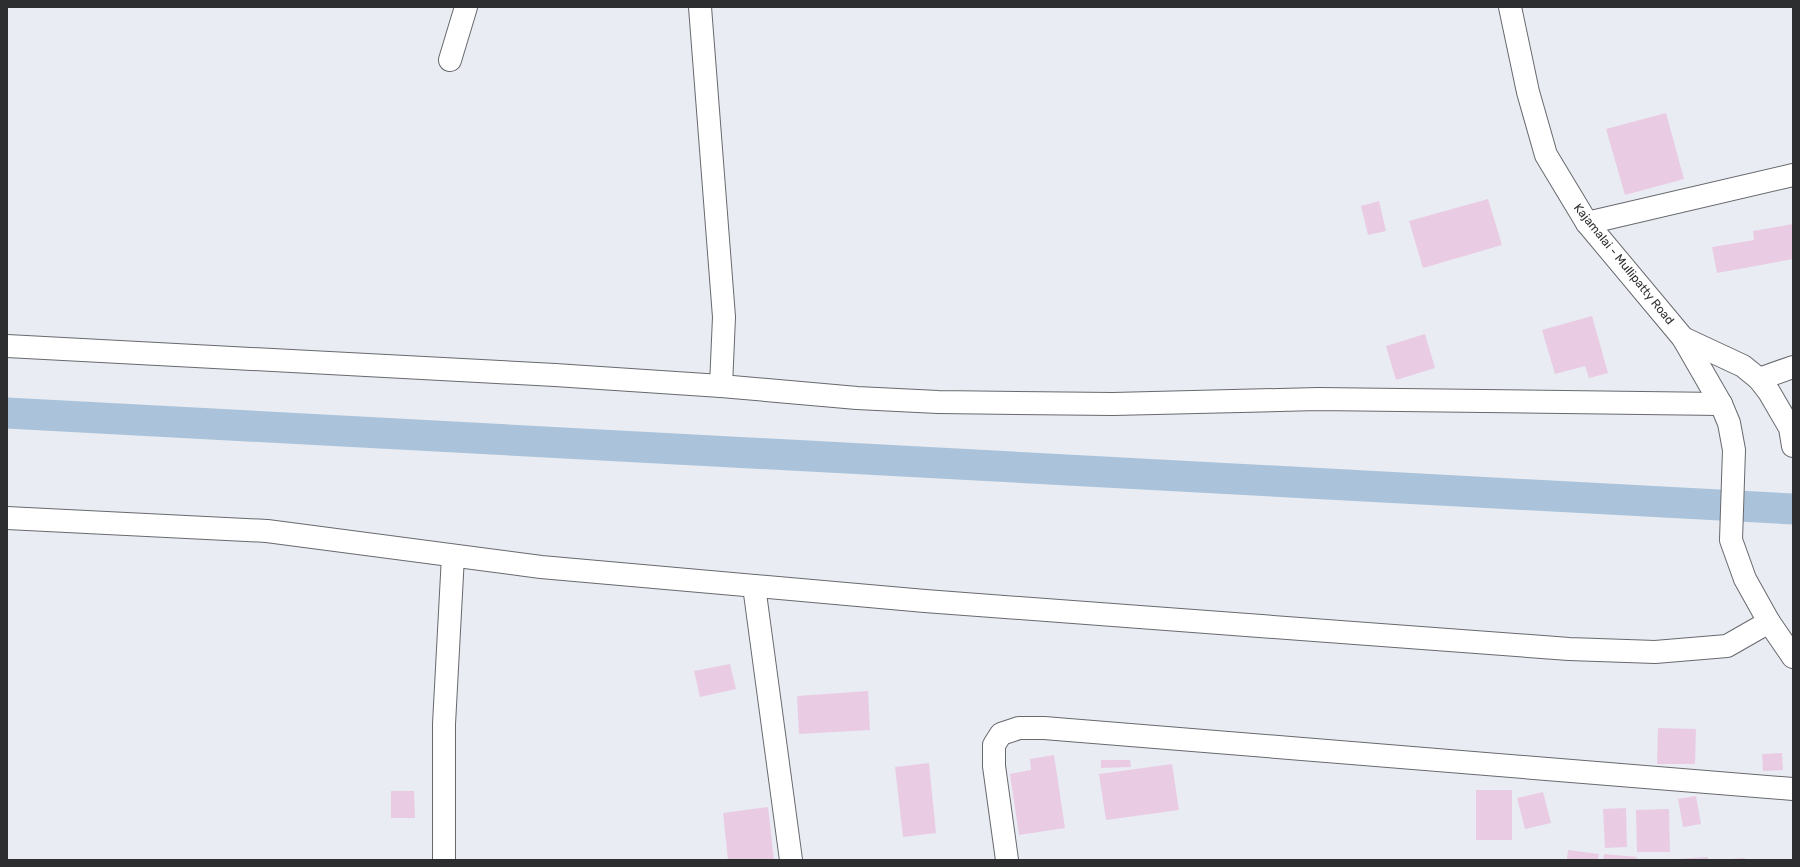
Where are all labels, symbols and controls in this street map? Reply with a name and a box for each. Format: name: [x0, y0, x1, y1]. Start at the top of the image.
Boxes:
street label: Kajamalai - Mullipatty Road: [1571, 201, 1677, 327]

